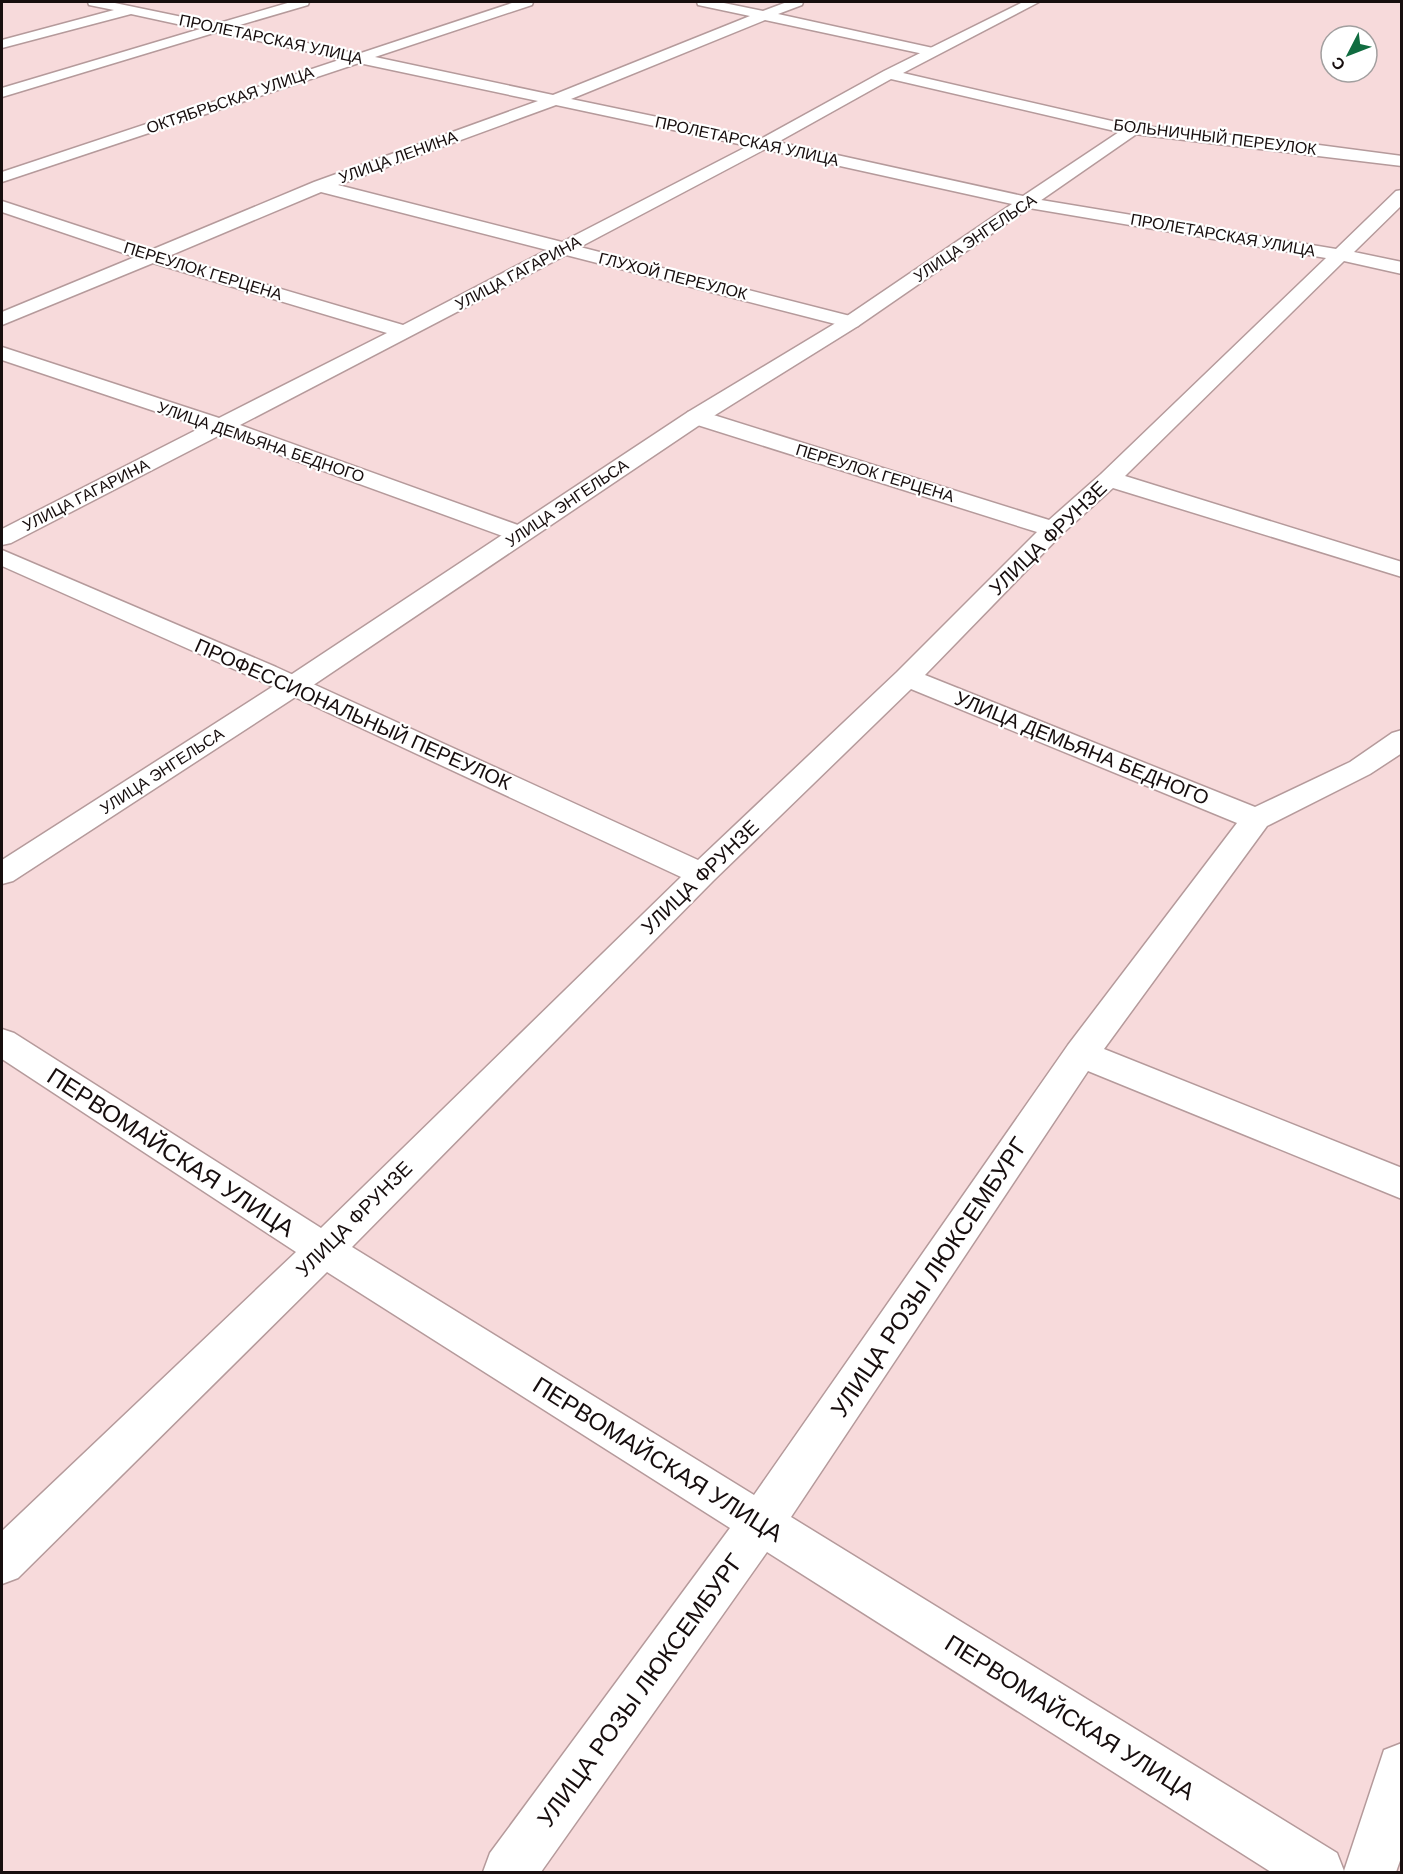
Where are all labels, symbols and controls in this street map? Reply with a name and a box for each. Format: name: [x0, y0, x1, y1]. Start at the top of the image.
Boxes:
street label: ПРОЛЕТАРСКАЯ УЛИЦА: [178, 11, 365, 67]
north arrow: [1319, 24, 1379, 84]
text: С: [1328, 53, 1348, 74]
street label: ОКТЯБРЬСКАЯ УЛИЦА: [144, 63, 316, 137]
street label: ПРОЛЕТАРСКАЯ УЛИЦА: [654, 113, 841, 169]
street label: БОЛЬНИЧНЫЙ ПЕРЕУЛОК: [1113, 115, 1318, 158]
street label: УЛИЦА ЛЕНИНА: [336, 128, 460, 186]
street label: УЛИЦА ЭНГЕЛЬСА: [911, 191, 1040, 285]
street label: ПРОЛЕТАРСКАЯ УЛИЦА: [1129, 210, 1317, 260]
street label: УЛИЦА ГАГАРИНА: [452, 233, 584, 313]
street label: ПЕРЕУЛОК ГЕРЦЕНА: [122, 239, 284, 303]
street label: ГЛУХОЙ ПЕРЕУЛОК: [597, 248, 750, 303]
street label: УЛИЦА ДЕМЬЯНА БЕДНОГО: [155, 399, 367, 485]
street label: ПЕРЕУЛОК ГЕРЦЕНА: [794, 441, 956, 505]
street label: УЛИЦА ГАГАРИНА: [20, 456, 152, 534]
street label: УЛИЦА ЭНГЕЛЬСА: [503, 456, 632, 550]
street label: УЛИЦА ФРУНЗЕ: [985, 477, 1111, 599]
street label: ПРОФЕССИОНАЛЬНЫЙ ПЕРЕУЛОК: [192, 633, 515, 794]
street label: УЛИЦА ДЕМЬЯНА БЕДНОГО: [952, 687, 1212, 809]
street label: УЛИЦА ЭНГЕЛЬСА: [97, 725, 227, 817]
street label: УЛИЦА ФРУНЗЕ: [637, 816, 763, 938]
street label: ПЕРВОМАЙСКАЯ УЛИЦА: [42, 1062, 300, 1242]
street label: УЛИЦА РОЗЫ ЛЮКСЕМБУРГ: [825, 1132, 1033, 1422]
street label: УЛИЦА ФРУНЗЕ: [292, 1157, 416, 1281]
street label: ПЕРВОМАЙСКАЯ УЛИЦА: [528, 1371, 788, 1547]
street label: УЛИЦА РОЗЫ ЛЮКСЕМБУРГ: [532, 1548, 748, 1832]
street label: ПЕРВОМАЙСКАЯ УЛИЦА: [940, 1629, 1200, 1805]

